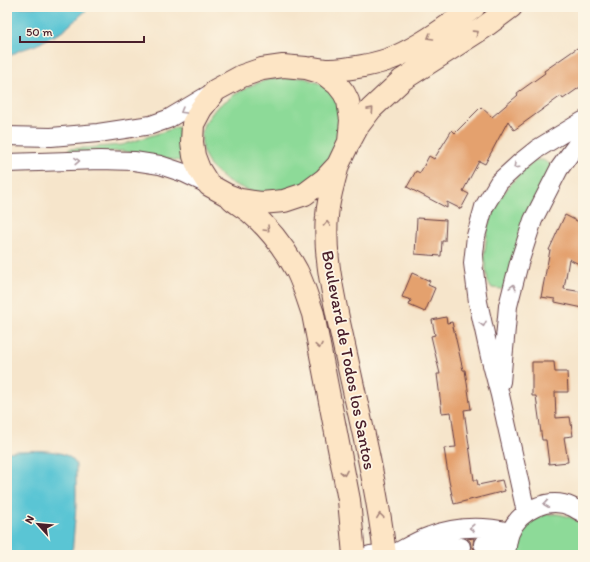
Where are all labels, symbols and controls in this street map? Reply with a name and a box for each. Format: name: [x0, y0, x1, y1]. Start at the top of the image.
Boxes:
scale bar: [20, 18, 144, 44]
text: 50 m: [26, 25, 52, 39]
one-way arrow: [472, 30, 479, 38]
one-way arrow: [427, 32, 434, 40]
one-way arrow: [180, 106, 187, 113]
one-way arrow: [367, 107, 374, 115]
one-way arrow: [74, 156, 80, 165]
one-way arrow: [513, 161, 521, 169]
one-way arrow: [322, 221, 331, 227]
one-way arrow: [262, 224, 270, 232]
street label: Boulevard de Todos los Santos: [318, 249, 380, 471]
one-way arrow: [508, 284, 517, 291]
one-way arrow: [478, 321, 486, 328]
one-way arrow: [315, 343, 323, 349]
one-way arrow: [339, 470, 348, 476]
one-way arrow: [543, 499, 549, 508]
north arrow: [18, 504, 58, 544]
text: N: [22, 513, 37, 526]
one-way arrow: [376, 513, 385, 519]
one-way arrow: [469, 523, 475, 532]

